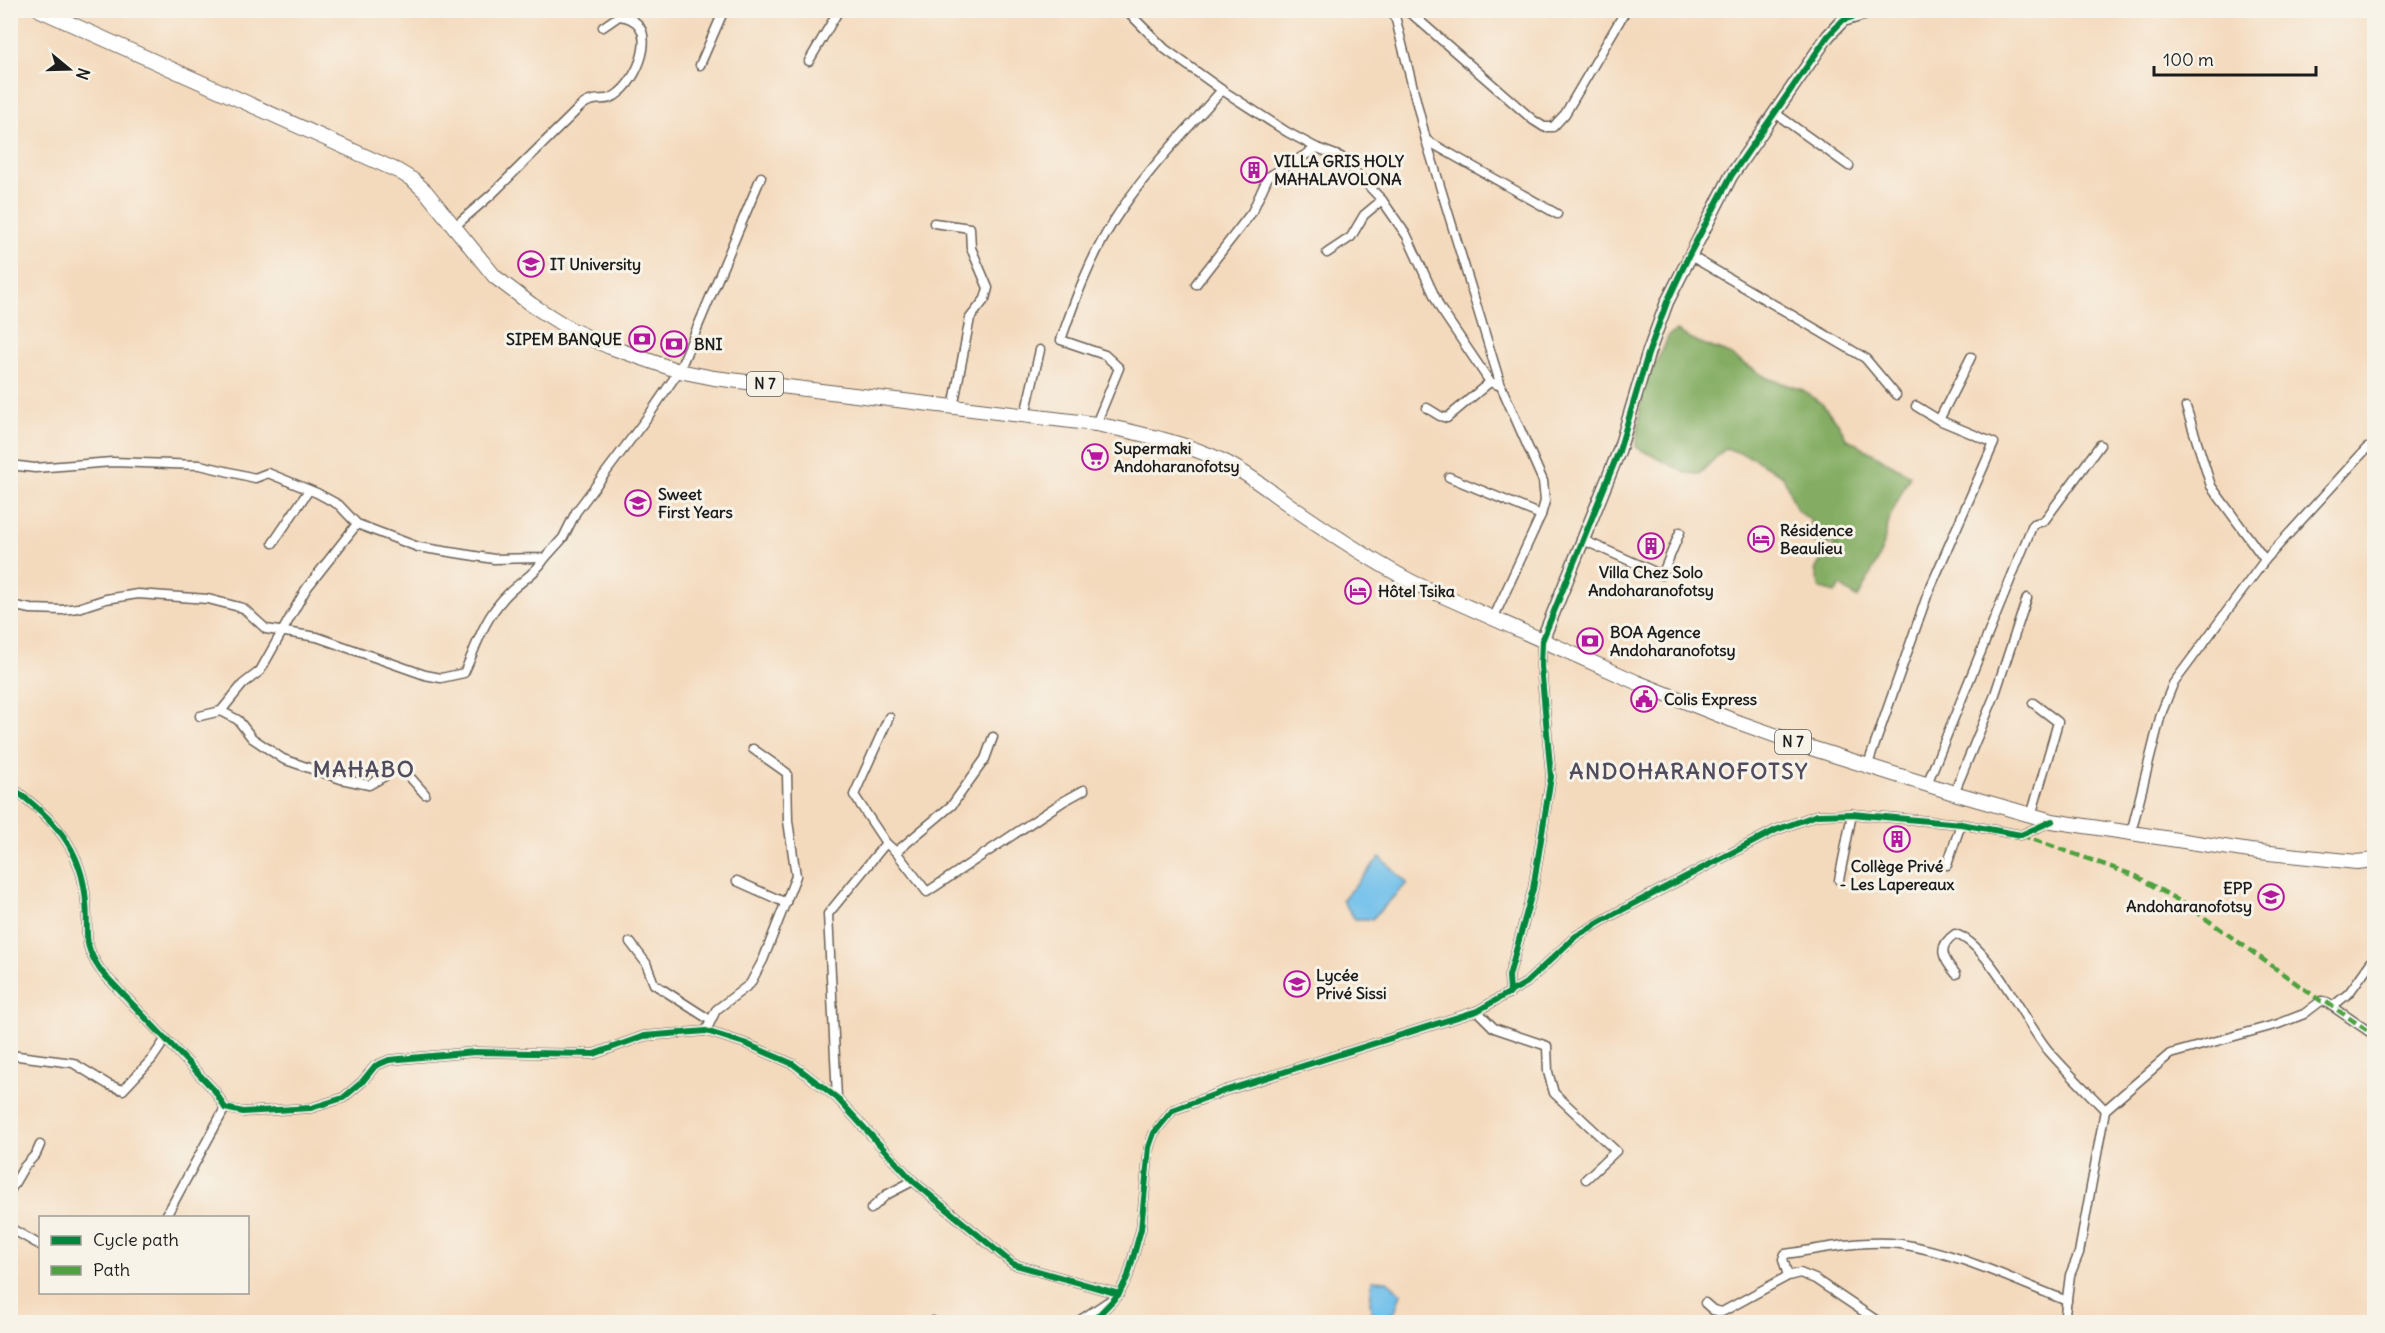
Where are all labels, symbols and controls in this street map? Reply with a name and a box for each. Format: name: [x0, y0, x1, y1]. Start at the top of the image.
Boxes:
north arrow: [39, 39, 99, 99]
scale bar: [2154, 39, 2316, 77]
text: 100 m: [2163, 48, 2214, 71]
text: N: [72, 65, 94, 82]
place label: VILLA GRIS HOLY MAHALAVOLONA: [1274, 151, 1404, 189]
building icon: VILLA GRIS HOLY MAHALAVOLONA: [1239, 155, 1269, 185]
school or university icon: IT University: [516, 249, 546, 279]
place label: IT University: [550, 254, 641, 275]
bank icon: SIPEM BANQUE: [627, 324, 657, 354]
place label: SIPEM BANQUE: [506, 329, 622, 349]
bank icon: BNI: [659, 329, 689, 359]
place label: BNI: [694, 334, 723, 354]
road number: N 7: [747, 372, 783, 396]
place label: Supermaki Andoharanofotsy: [1114, 438, 1240, 477]
supermarket icon: Supermaki Andoharanofotsy: [1080, 442, 1110, 472]
place label: Sweet First Years: [658, 484, 733, 522]
school or university icon: Sweet First Years: [623, 488, 653, 518]
place label: Résidence Beaulieu: [1780, 520, 1853, 558]
hotel icon: Résidence Beaulieu: [1746, 524, 1776, 554]
building icon: Villa Chez Solo Andoharanofotsy: [1636, 531, 1666, 561]
place label: Villa Chez Solo Andoharanofotsy: [1588, 562, 1714, 601]
hotel icon: Hôtel Tsika: [1343, 576, 1373, 606]
place label: Hôtel Tsika: [1378, 581, 1455, 601]
place label: BOA Agence Andoharanofotsy: [1610, 622, 1736, 661]
bank icon: BOA Agence Andoharanofotsy: [1575, 626, 1605, 656]
public building icon: Colis Express: [1629, 684, 1659, 714]
place label: Colis Express: [1664, 689, 1757, 710]
road number: N 7: [1775, 730, 1811, 754]
district label: MAHABO: [313, 755, 415, 783]
district label: ANDOHARANOFOTSY: [1569, 757, 1809, 785]
building icon: Collège Privé - Les Lapereaux: [1882, 824, 1912, 854]
place label: Collège Privé - Les Lapereaux: [1840, 856, 1955, 895]
place label: EPP Andoharanofotsy: [2126, 878, 2252, 917]
school or university icon: EPP Andoharanofotsy: [2256, 882, 2286, 912]
place label: Lycée Privé Sissi: [1316, 965, 1387, 1003]
school or university icon: Lycée Privé Sissi: [1282, 969, 1312, 999]
legend: [39, 1216, 249, 1294]
text: Cycle path: [93, 1228, 179, 1251]
text: Path: [93, 1258, 130, 1281]

